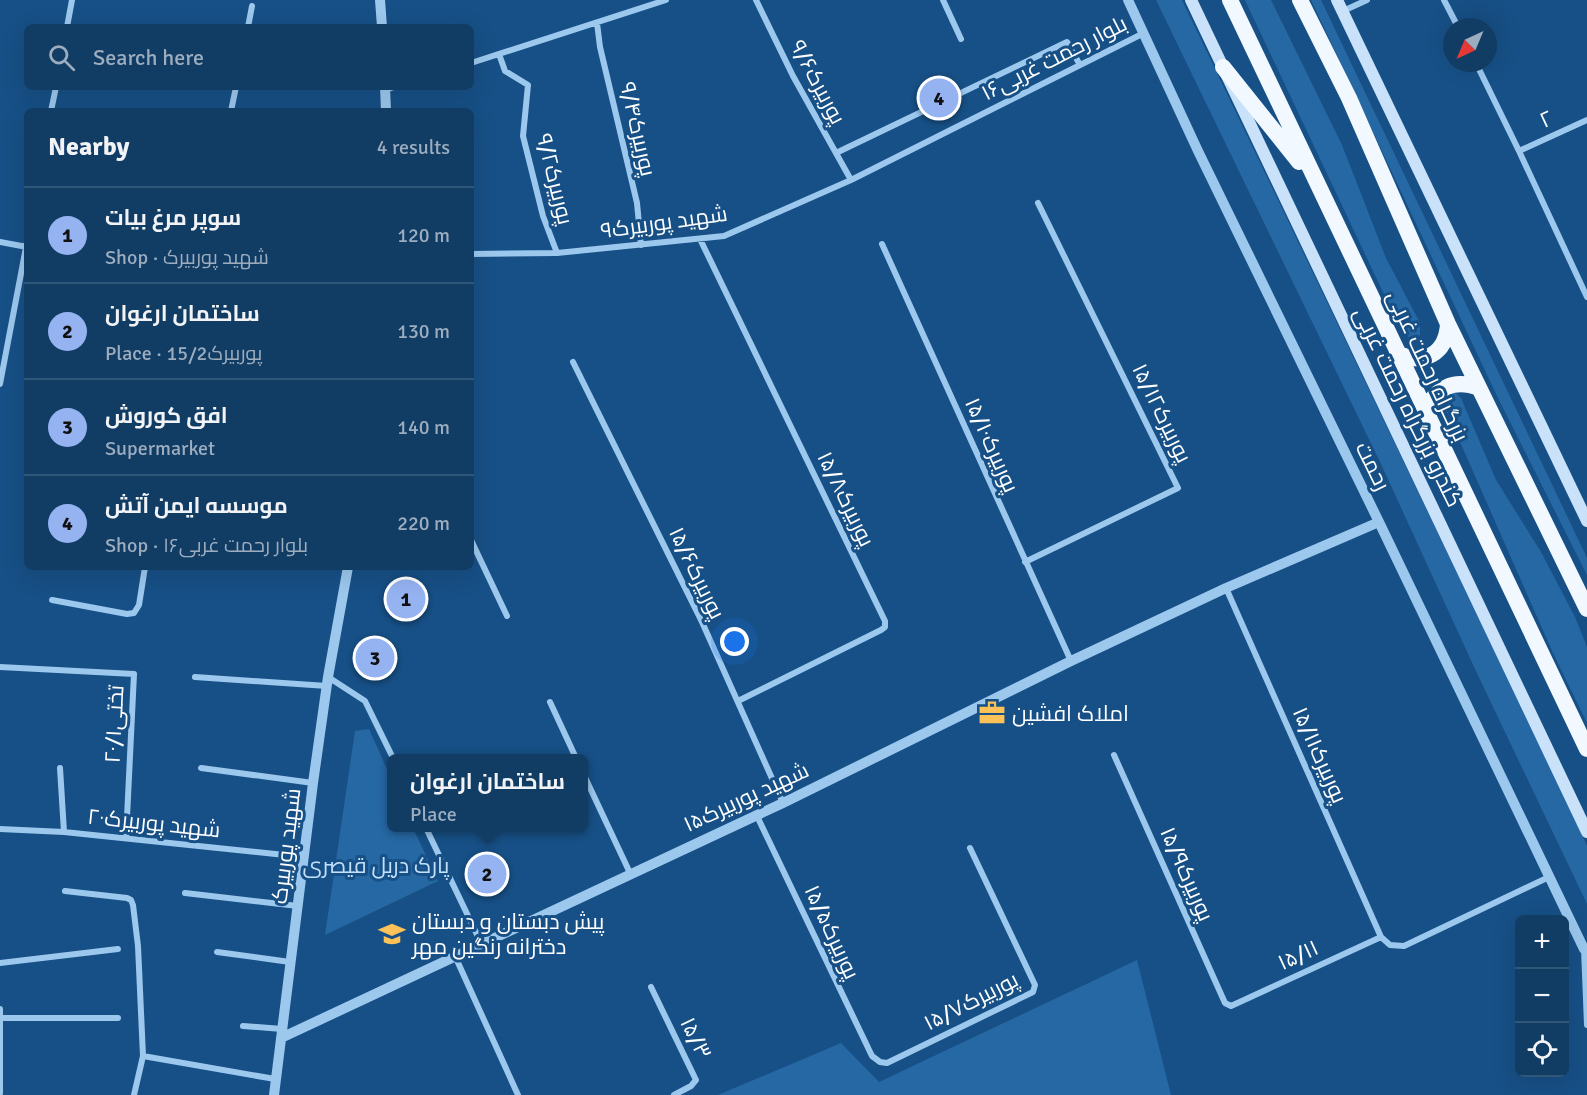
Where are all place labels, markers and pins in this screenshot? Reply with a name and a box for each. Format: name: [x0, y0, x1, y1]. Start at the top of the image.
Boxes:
pin: 4: [920, 76, 958, 120]
pin: 1: [386, 576, 426, 622]
pin: 3: [356, 636, 394, 680]
office icon: املاک افشین: [977, 698, 1007, 728]
place label: املاک افشین: [1012, 700, 1129, 727]
pin: 2: [468, 852, 506, 896]
place label: پیش دبستان و دبستان دخترانه رنگین مهر: [410, 908, 604, 960]
school or university icon: پیش دبستان و دبستان دخترانه رنگین مهر: [377, 919, 407, 949]

